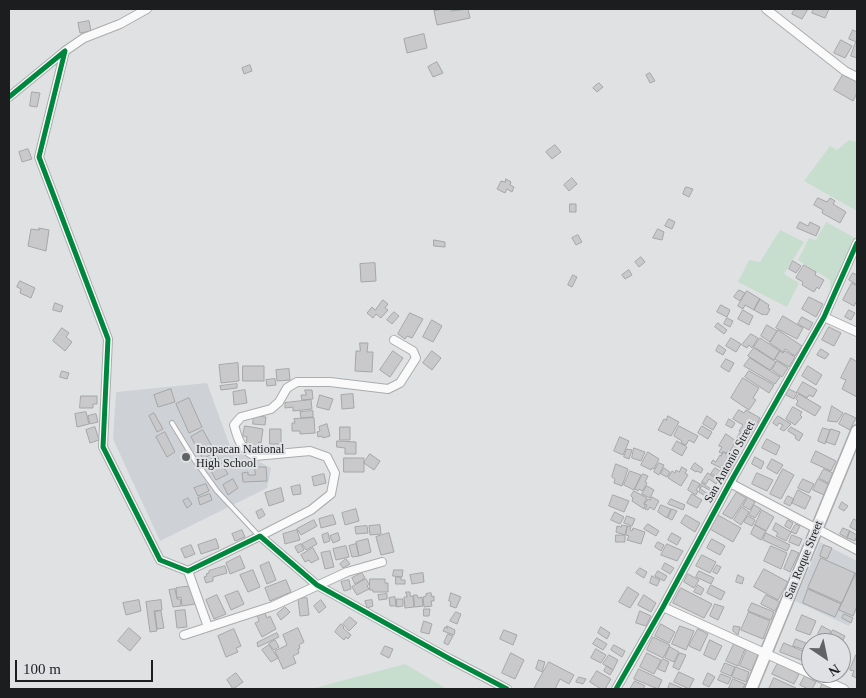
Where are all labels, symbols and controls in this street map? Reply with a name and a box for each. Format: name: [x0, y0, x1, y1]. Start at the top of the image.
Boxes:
street label: San Antonio Street: [702, 419, 758, 505]
place label: Inopacan National High School: [196, 443, 284, 471]
marker: Inopacan National High School: [180, 451, 192, 463]
street label: San Roque Street: [782, 519, 826, 601]
north arrow: [801, 633, 851, 683]
scale bar: [18, 650, 155, 682]
text: 100 m: [23, 661, 61, 677]
text: N: [826, 661, 842, 679]

